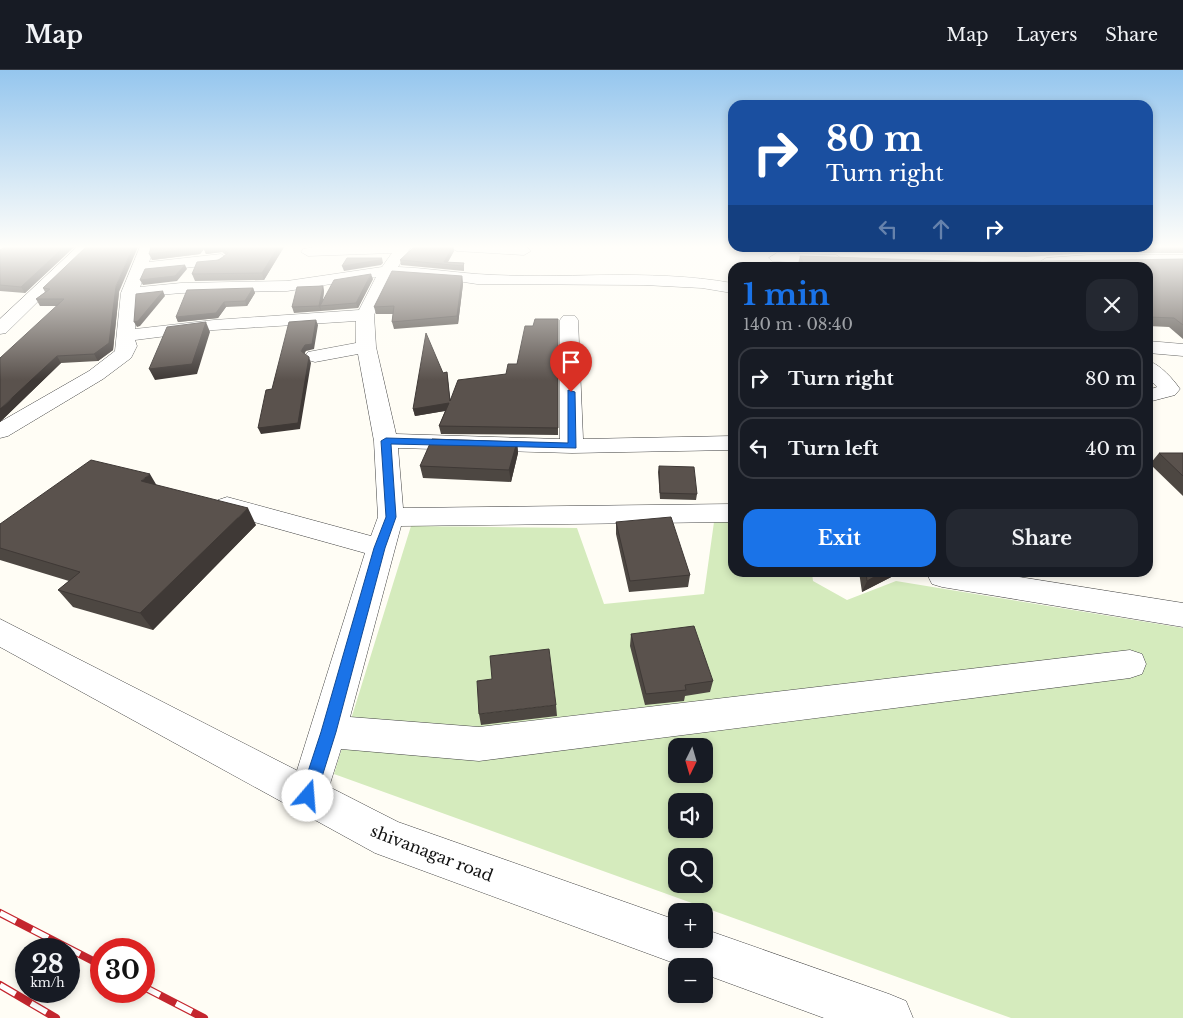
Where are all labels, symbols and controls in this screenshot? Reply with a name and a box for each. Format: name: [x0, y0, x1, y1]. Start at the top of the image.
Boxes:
text: Map: [25, 20, 83, 49]
text: Map: [947, 24, 988, 46]
text: Layers: [1016, 24, 1077, 46]
text: Share: [1105, 24, 1158, 46]
text: 80 m: [826, 117, 923, 160]
icon: right: [743, 120, 808, 185]
text: Turn right: [826, 160, 944, 187]
icon: left: [874, 215, 902, 243]
icon: ahead: [927, 215, 955, 243]
icon: right: [980, 215, 1008, 243]
text: 1 min: [743, 276, 830, 313]
button: close: [1086, 279, 1138, 331]
text: 140 m · 08:40: [743, 314, 853, 334]
pin: [550, 341, 592, 392]
icon: arrive: [557, 348, 585, 376]
icon: right: [745, 364, 773, 392]
text: Turn right: [788, 367, 894, 390]
text: 80 m: [1085, 367, 1136, 390]
icon: left: [745, 434, 773, 462]
text: Turn left: [788, 437, 879, 460]
text: 40 m: [1085, 437, 1136, 460]
button: Exit: [743, 509, 936, 567]
button: Share: [946, 509, 1138, 567]
north arrow: [668, 738, 712, 782]
map controls: [668, 738, 713, 1003]
position arrow: [281, 769, 333, 821]
button: sound: [668, 793, 713, 838]
street label: shivanagar road: [368, 820, 496, 886]
button: search: [668, 848, 713, 893]
button: +: [668, 903, 713, 948]
speed limit sign: 30: [90, 938, 155, 1003]
text: 28: [31, 949, 64, 980]
button: −: [668, 958, 713, 1003]
text: km/h: [30, 975, 65, 990]

